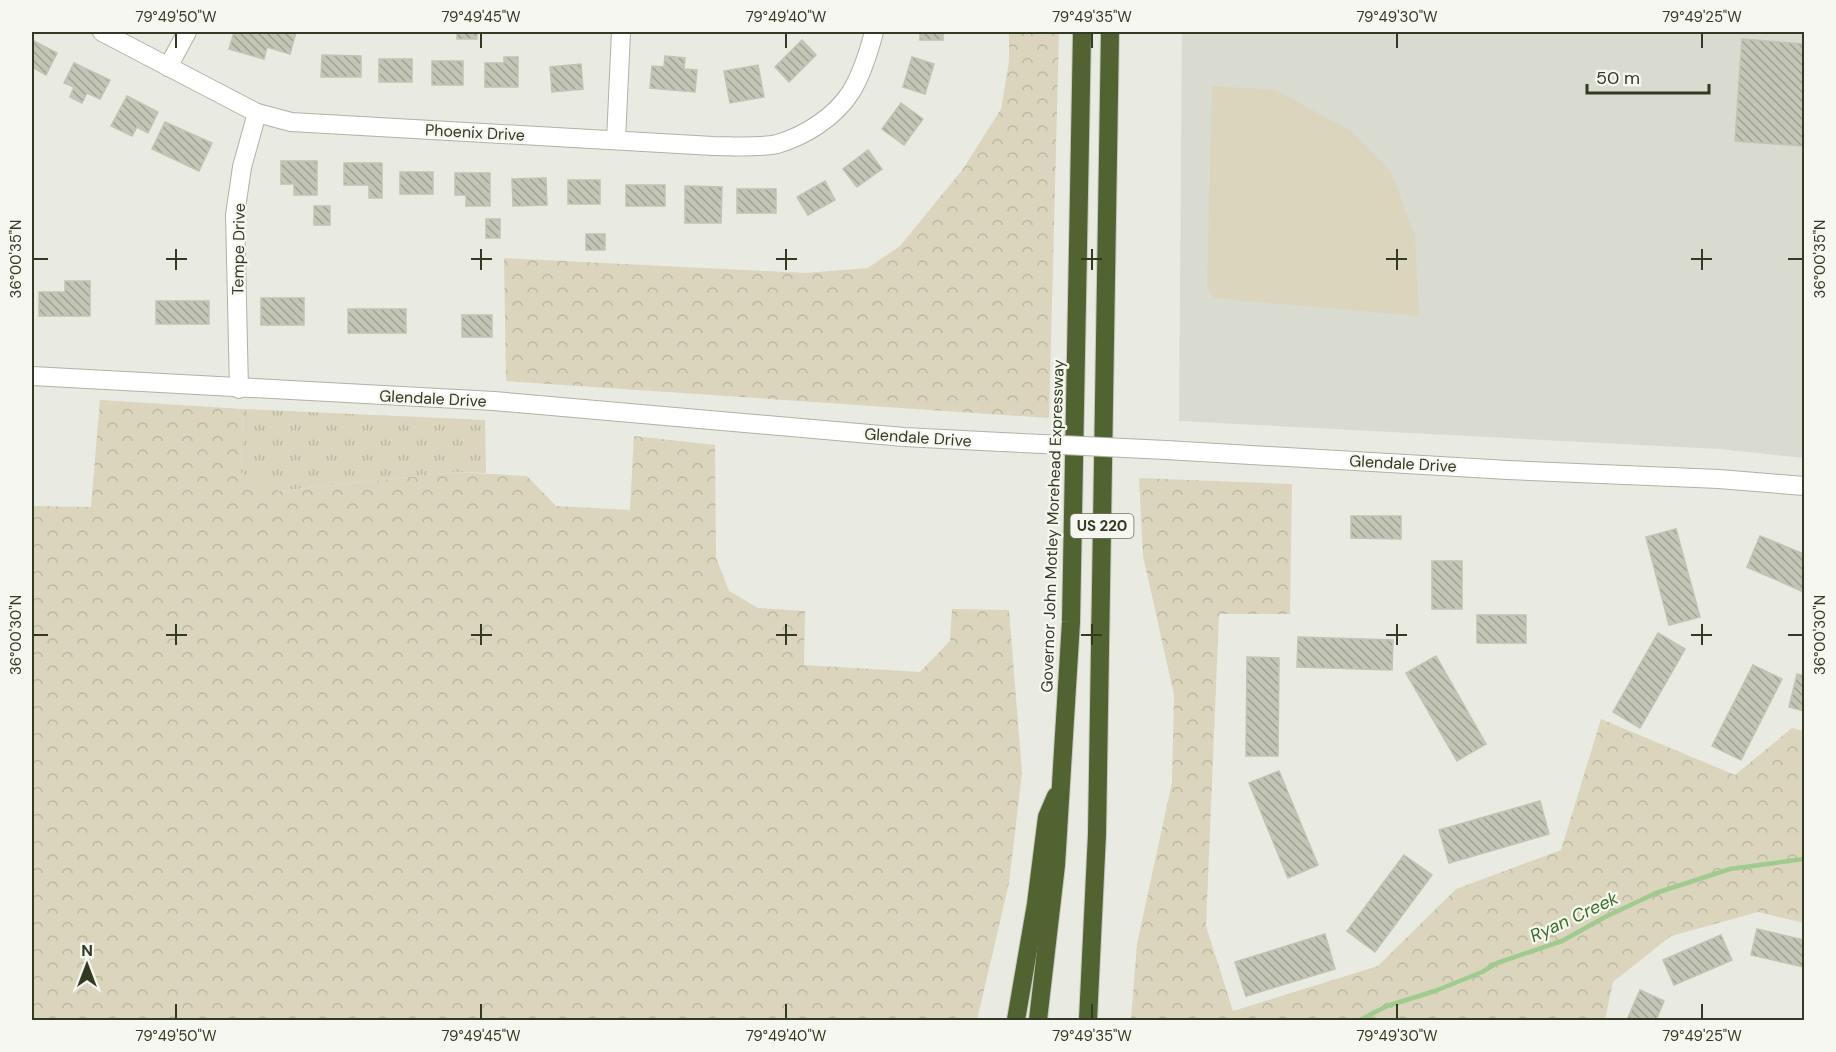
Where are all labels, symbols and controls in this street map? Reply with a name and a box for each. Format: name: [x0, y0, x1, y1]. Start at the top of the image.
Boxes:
text: 79°49'50"W: [136, 7, 217, 27]
text: 79°49'45"W: [441, 7, 521, 27]
text: 79°49'40"W: [746, 7, 827, 27]
text: 79°49'35"W: [1052, 7, 1132, 27]
text: 79°49'30"W: [1356, 7, 1438, 27]
text: 79°49'25"W: [1662, 7, 1742, 27]
scale bar: [1587, 57, 1708, 95]
text: 50 m: [1596, 66, 1640, 90]
street label: Phoenix Drive: [424, 119, 526, 146]
street label: Tempe Drive: [227, 203, 250, 295]
text: 36°00'35"N: [6, 220, 26, 298]
text: 36°00'35"N: [1810, 220, 1830, 298]
street label: Governor John Motley Morehead Expressway: [1036, 359, 1069, 693]
street label: Glendale Drive: [379, 385, 487, 412]
street label: Glendale Drive: [864, 423, 972, 452]
street label: Glendale Drive: [1349, 450, 1457, 477]
road number: US 220: [1070, 514, 1134, 538]
text: 36°00'30"N: [6, 595, 26, 675]
text: 36°00'30"N: [1810, 595, 1830, 675]
water label: Ryan Creek: [1526, 886, 1623, 948]
north arrow: [57, 935, 117, 995]
text: N: [81, 940, 93, 961]
text: 79°49'50"W: [136, 1026, 217, 1046]
text: 79°49'45"W: [441, 1026, 521, 1046]
text: 79°49'40"W: [746, 1026, 827, 1046]
text: 79°49'35"W: [1052, 1026, 1132, 1046]
text: 79°49'30"W: [1356, 1026, 1438, 1046]
text: 79°49'25"W: [1662, 1026, 1742, 1046]

